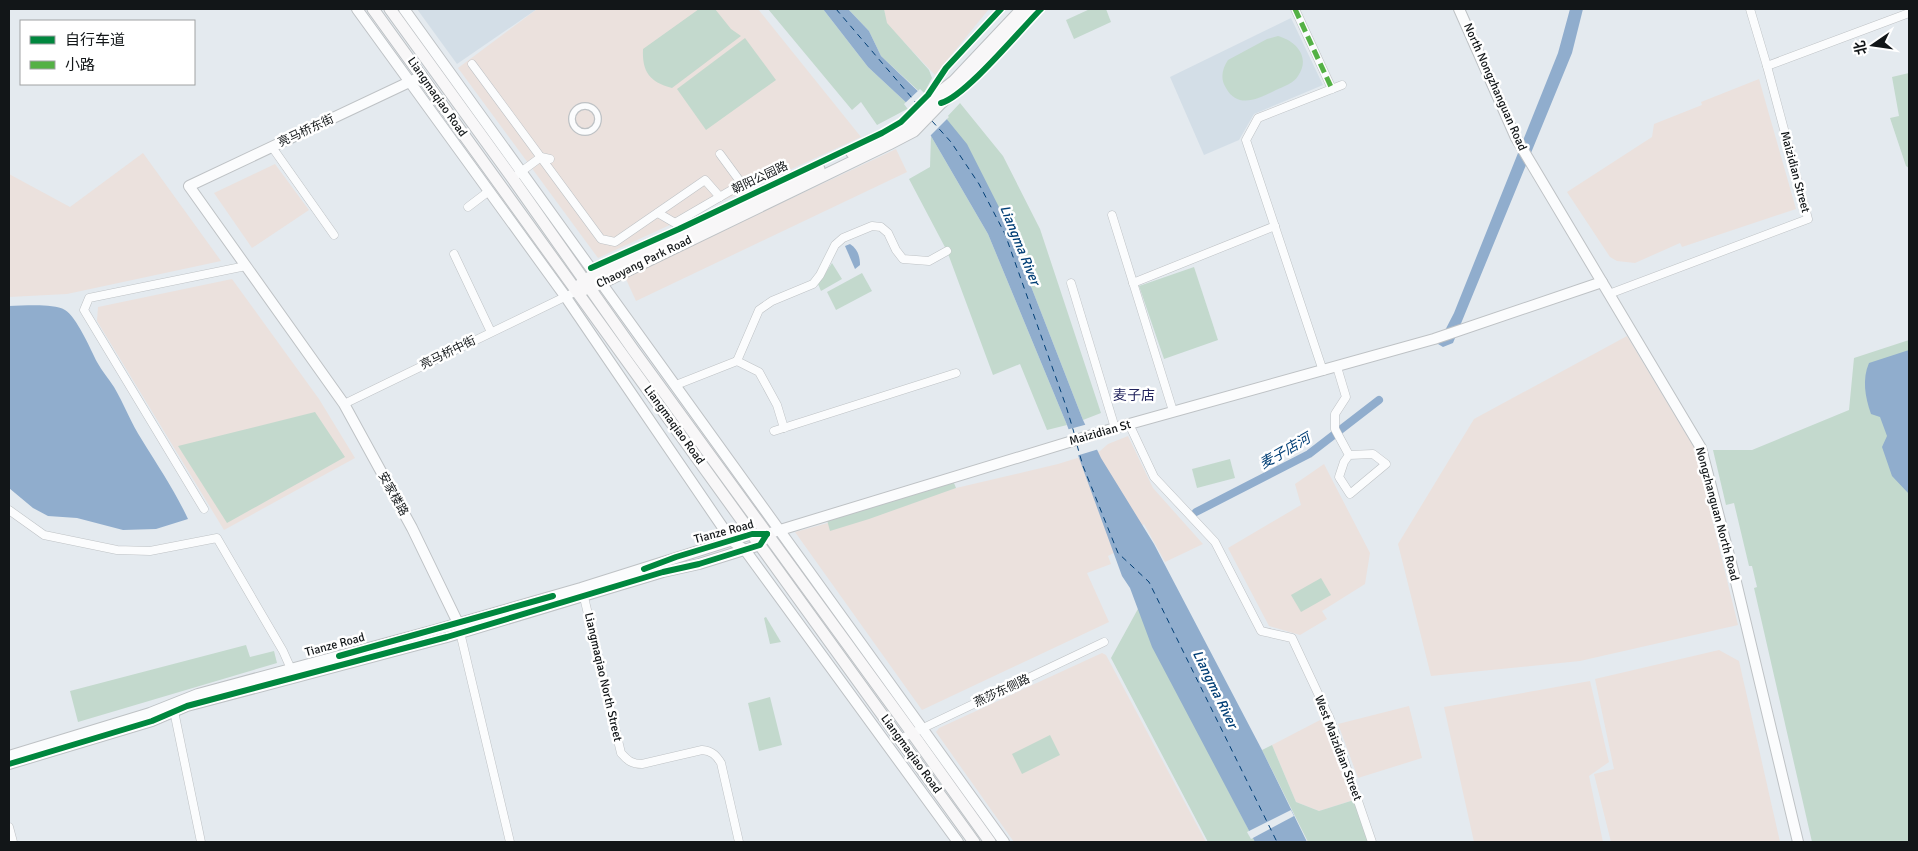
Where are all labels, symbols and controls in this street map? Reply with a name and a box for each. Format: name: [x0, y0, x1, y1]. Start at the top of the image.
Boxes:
legend: [20, 20, 195, 85]
north arrow: [1848, 20, 1898, 70]
street label: North Nongzhanguan Road: [1460, 21, 1530, 153]
text: 自行车道: [65, 31, 125, 49]
text: 北: [1851, 39, 1871, 57]
street label: Liangmaqiao Road: [404, 54, 470, 140]
text: 小路: [65, 56, 95, 74]
street label: 亮马桥东街: [276, 112, 336, 150]
street label: Maizidian Street: [1777, 130, 1813, 214]
street label: 朝阳公园路: [730, 159, 790, 197]
water label: Liangma River: [996, 203, 1044, 289]
street label: Chaoyang Park Road: [594, 232, 694, 292]
street label: 亮马桥中街: [418, 333, 478, 373]
street label: Liangmaqiao Road: [640, 383, 708, 467]
district label: 麦子店: [1113, 387, 1155, 404]
street label: Maizidian St: [1067, 417, 1133, 449]
water label: 麦子店河: [1257, 428, 1316, 472]
street label: Nongzhanguan North Road: [1692, 445, 1742, 583]
street label: 安家楼路: [375, 469, 411, 519]
street label: Tianze Road: [692, 517, 756, 547]
street label: Liangmaqiao North Street: [581, 611, 625, 743]
street label: Tianze Road: [303, 630, 367, 660]
water label: Liangma River: [1189, 647, 1242, 732]
street label: 燕莎东侧路: [972, 672, 1032, 710]
street label: West Maizidian Street: [1311, 693, 1365, 803]
street label: Liangmaqiao Road: [877, 712, 945, 796]

